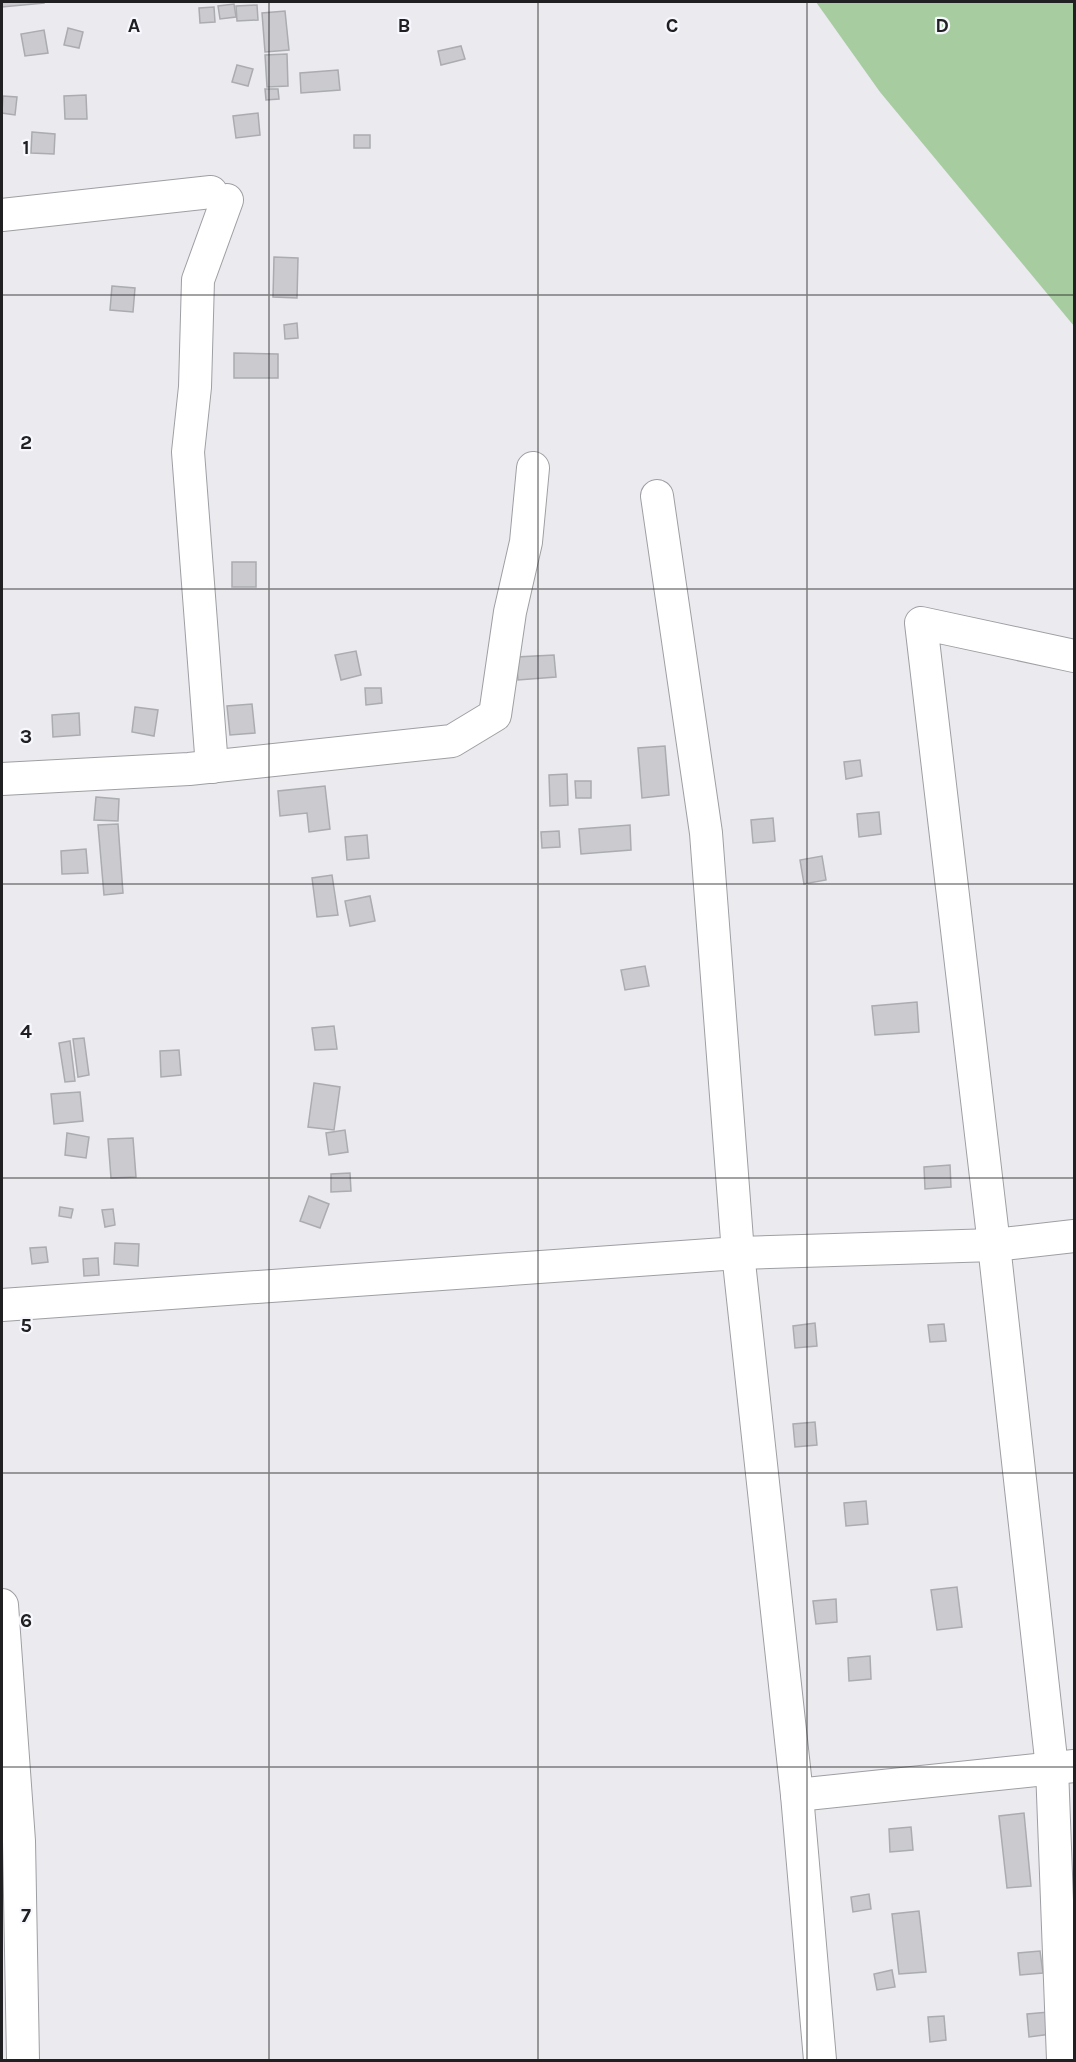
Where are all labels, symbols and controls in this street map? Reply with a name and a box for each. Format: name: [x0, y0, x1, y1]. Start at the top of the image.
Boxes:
text: A: [128, 14, 141, 37]
text: B: [398, 14, 410, 37]
text: C: [666, 14, 678, 37]
text: D: [935, 14, 949, 37]
text: 1: [22, 136, 30, 159]
text: 2: [20, 431, 32, 454]
text: 3: [20, 725, 32, 748]
text: 4: [20, 1020, 32, 1043]
text: 5: [20, 1314, 32, 1337]
text: 6: [20, 1609, 32, 1632]
text: 7: [21, 1904, 31, 1927]

